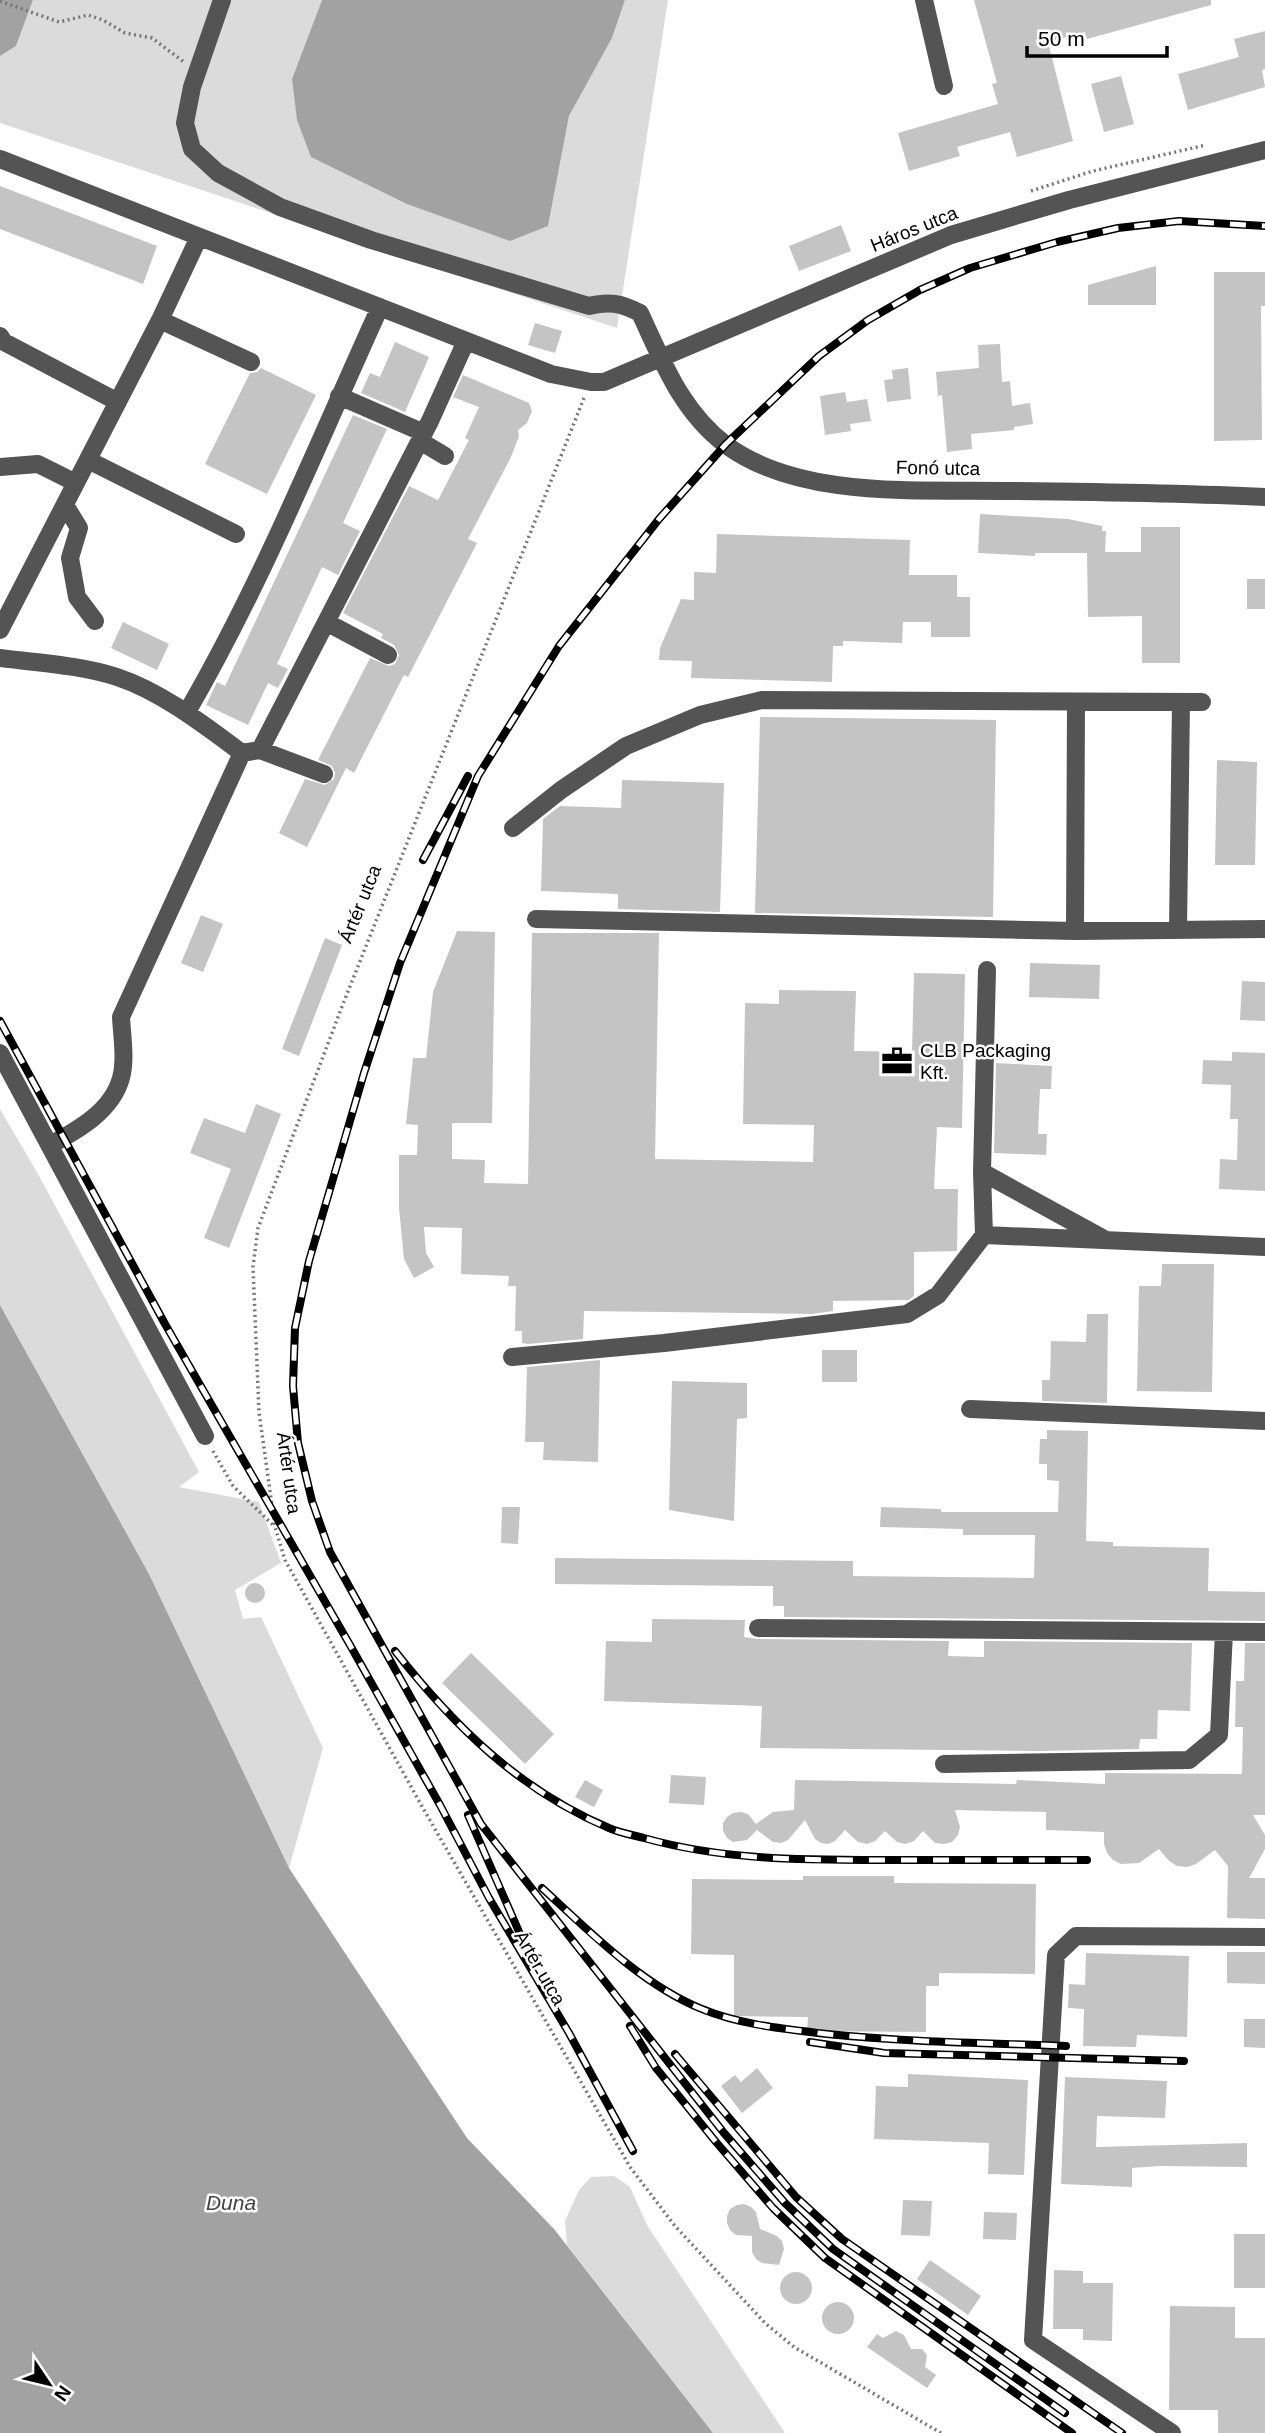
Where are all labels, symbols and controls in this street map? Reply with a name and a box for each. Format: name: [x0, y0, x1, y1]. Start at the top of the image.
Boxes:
scale bar: [1027, 14, 1167, 58]
text: 50 m: [1038, 27, 1085, 50]
street label: Háros utca: [867, 202, 961, 256]
street label: Fonó utca: [896, 457, 981, 479]
street label: Ártér utca: [335, 861, 385, 946]
place label: CLB Packaging Kft.: [920, 1040, 1051, 1083]
office icon: CLB Packaging Kft.: [880, 1044, 914, 1078]
street label: Ártér utca: [273, 1431, 305, 1516]
street label: Ártér utca: [510, 1927, 570, 2009]
water label: Duna: [206, 2191, 256, 2214]
north arrow: [14, 2349, 84, 2419]
text: N: [50, 2382, 75, 2405]

